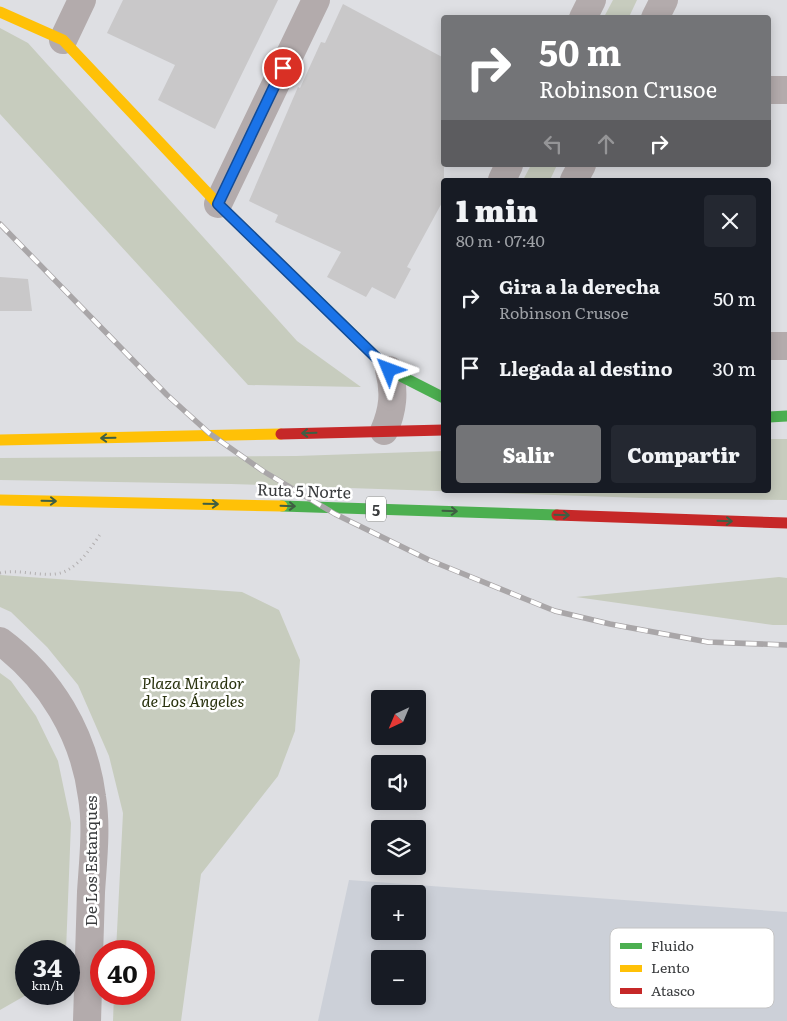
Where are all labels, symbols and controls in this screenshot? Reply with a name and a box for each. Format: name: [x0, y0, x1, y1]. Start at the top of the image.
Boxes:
text: 50 m: [539, 25, 622, 77]
icon: right: [456, 35, 521, 100]
pin: [262, 47, 304, 89]
icon: arrive: [269, 54, 297, 82]
text: Robinson Crusoe: [539, 72, 717, 105]
icon: left: [539, 130, 567, 158]
icon: ahead: [592, 130, 620, 158]
icon: right: [645, 130, 673, 158]
text: 1 min: [456, 187, 538, 231]
button: close: [704, 195, 756, 247]
text: 80 m · 07:40: [456, 228, 545, 252]
text: Gira a la derecha: [499, 272, 660, 300]
icon: right: [456, 284, 484, 312]
text: 50 m: [713, 284, 756, 312]
text: Robinson Crusoe: [499, 300, 629, 324]
position arrow: [362, 343, 414, 395]
icon: arrive: [456, 354, 484, 382]
text: Llegada al destino: [499, 354, 673, 382]
text: 30 m: [712, 354, 756, 382]
button: Salir: [456, 425, 601, 483]
button: Compartir: [611, 425, 756, 483]
one-way arrow: [302, 428, 318, 438]
one-way arrow: [100, 433, 116, 443]
street label: Ruta 5 Norte: [257, 476, 351, 504]
one-way arrow: [40, 496, 56, 506]
road number: 5: [366, 496, 386, 522]
one-way arrow: [203, 499, 219, 508]
one-way arrow: [280, 501, 296, 510]
one-way arrow: [442, 507, 458, 516]
one-way arrow: [554, 510, 570, 520]
one-way arrow: [716, 516, 732, 525]
park label: Plaza Mirador de Los Ángeles: [142, 670, 244, 712]
north arrow: [371, 690, 426, 745]
map controls: [371, 690, 426, 1005]
button: sound: [371, 755, 426, 810]
street label: De Los Estanques: [78, 796, 102, 926]
button: layers: [371, 820, 426, 875]
button: +: [371, 885, 426, 940]
legend: [610, 928, 774, 1008]
text: Fluido: [651, 935, 694, 955]
speed limit sign: 40: [90, 940, 155, 1005]
text: 34: [33, 948, 62, 985]
button: −: [371, 950, 426, 1005]
text: Lento: [651, 957, 690, 977]
text: km/h: [32, 976, 63, 994]
text: Atasco: [651, 980, 695, 1000]

